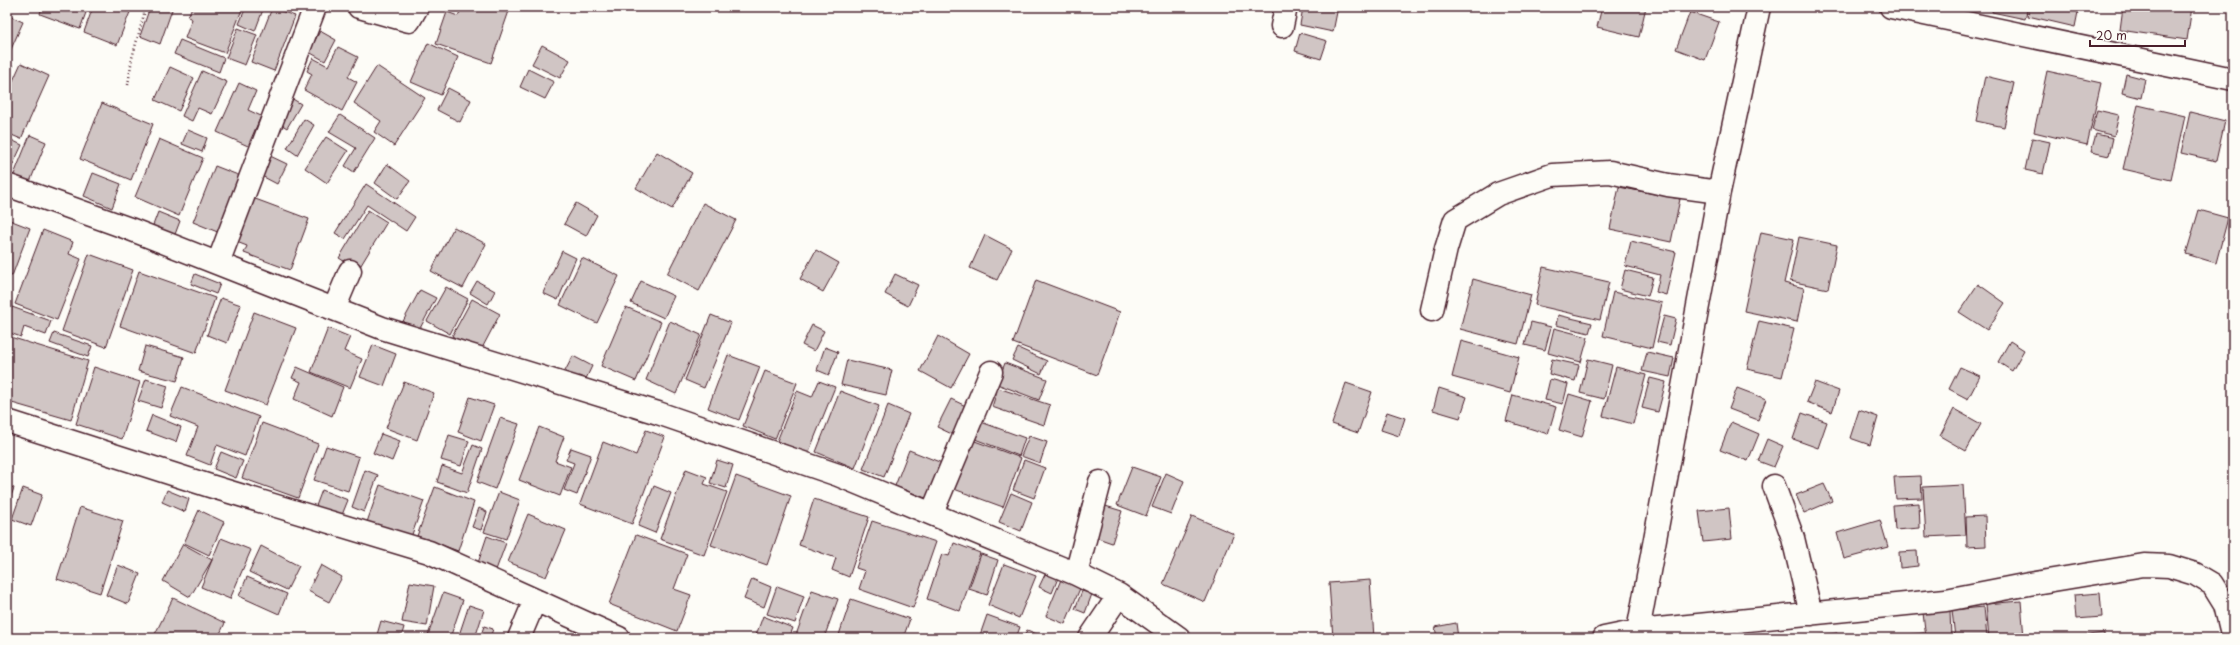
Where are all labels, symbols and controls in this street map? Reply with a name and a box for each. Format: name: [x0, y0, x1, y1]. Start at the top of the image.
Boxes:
scale bar: [2090, 22, 2185, 48]
text: 20 m: [2096, 26, 2127, 44]

